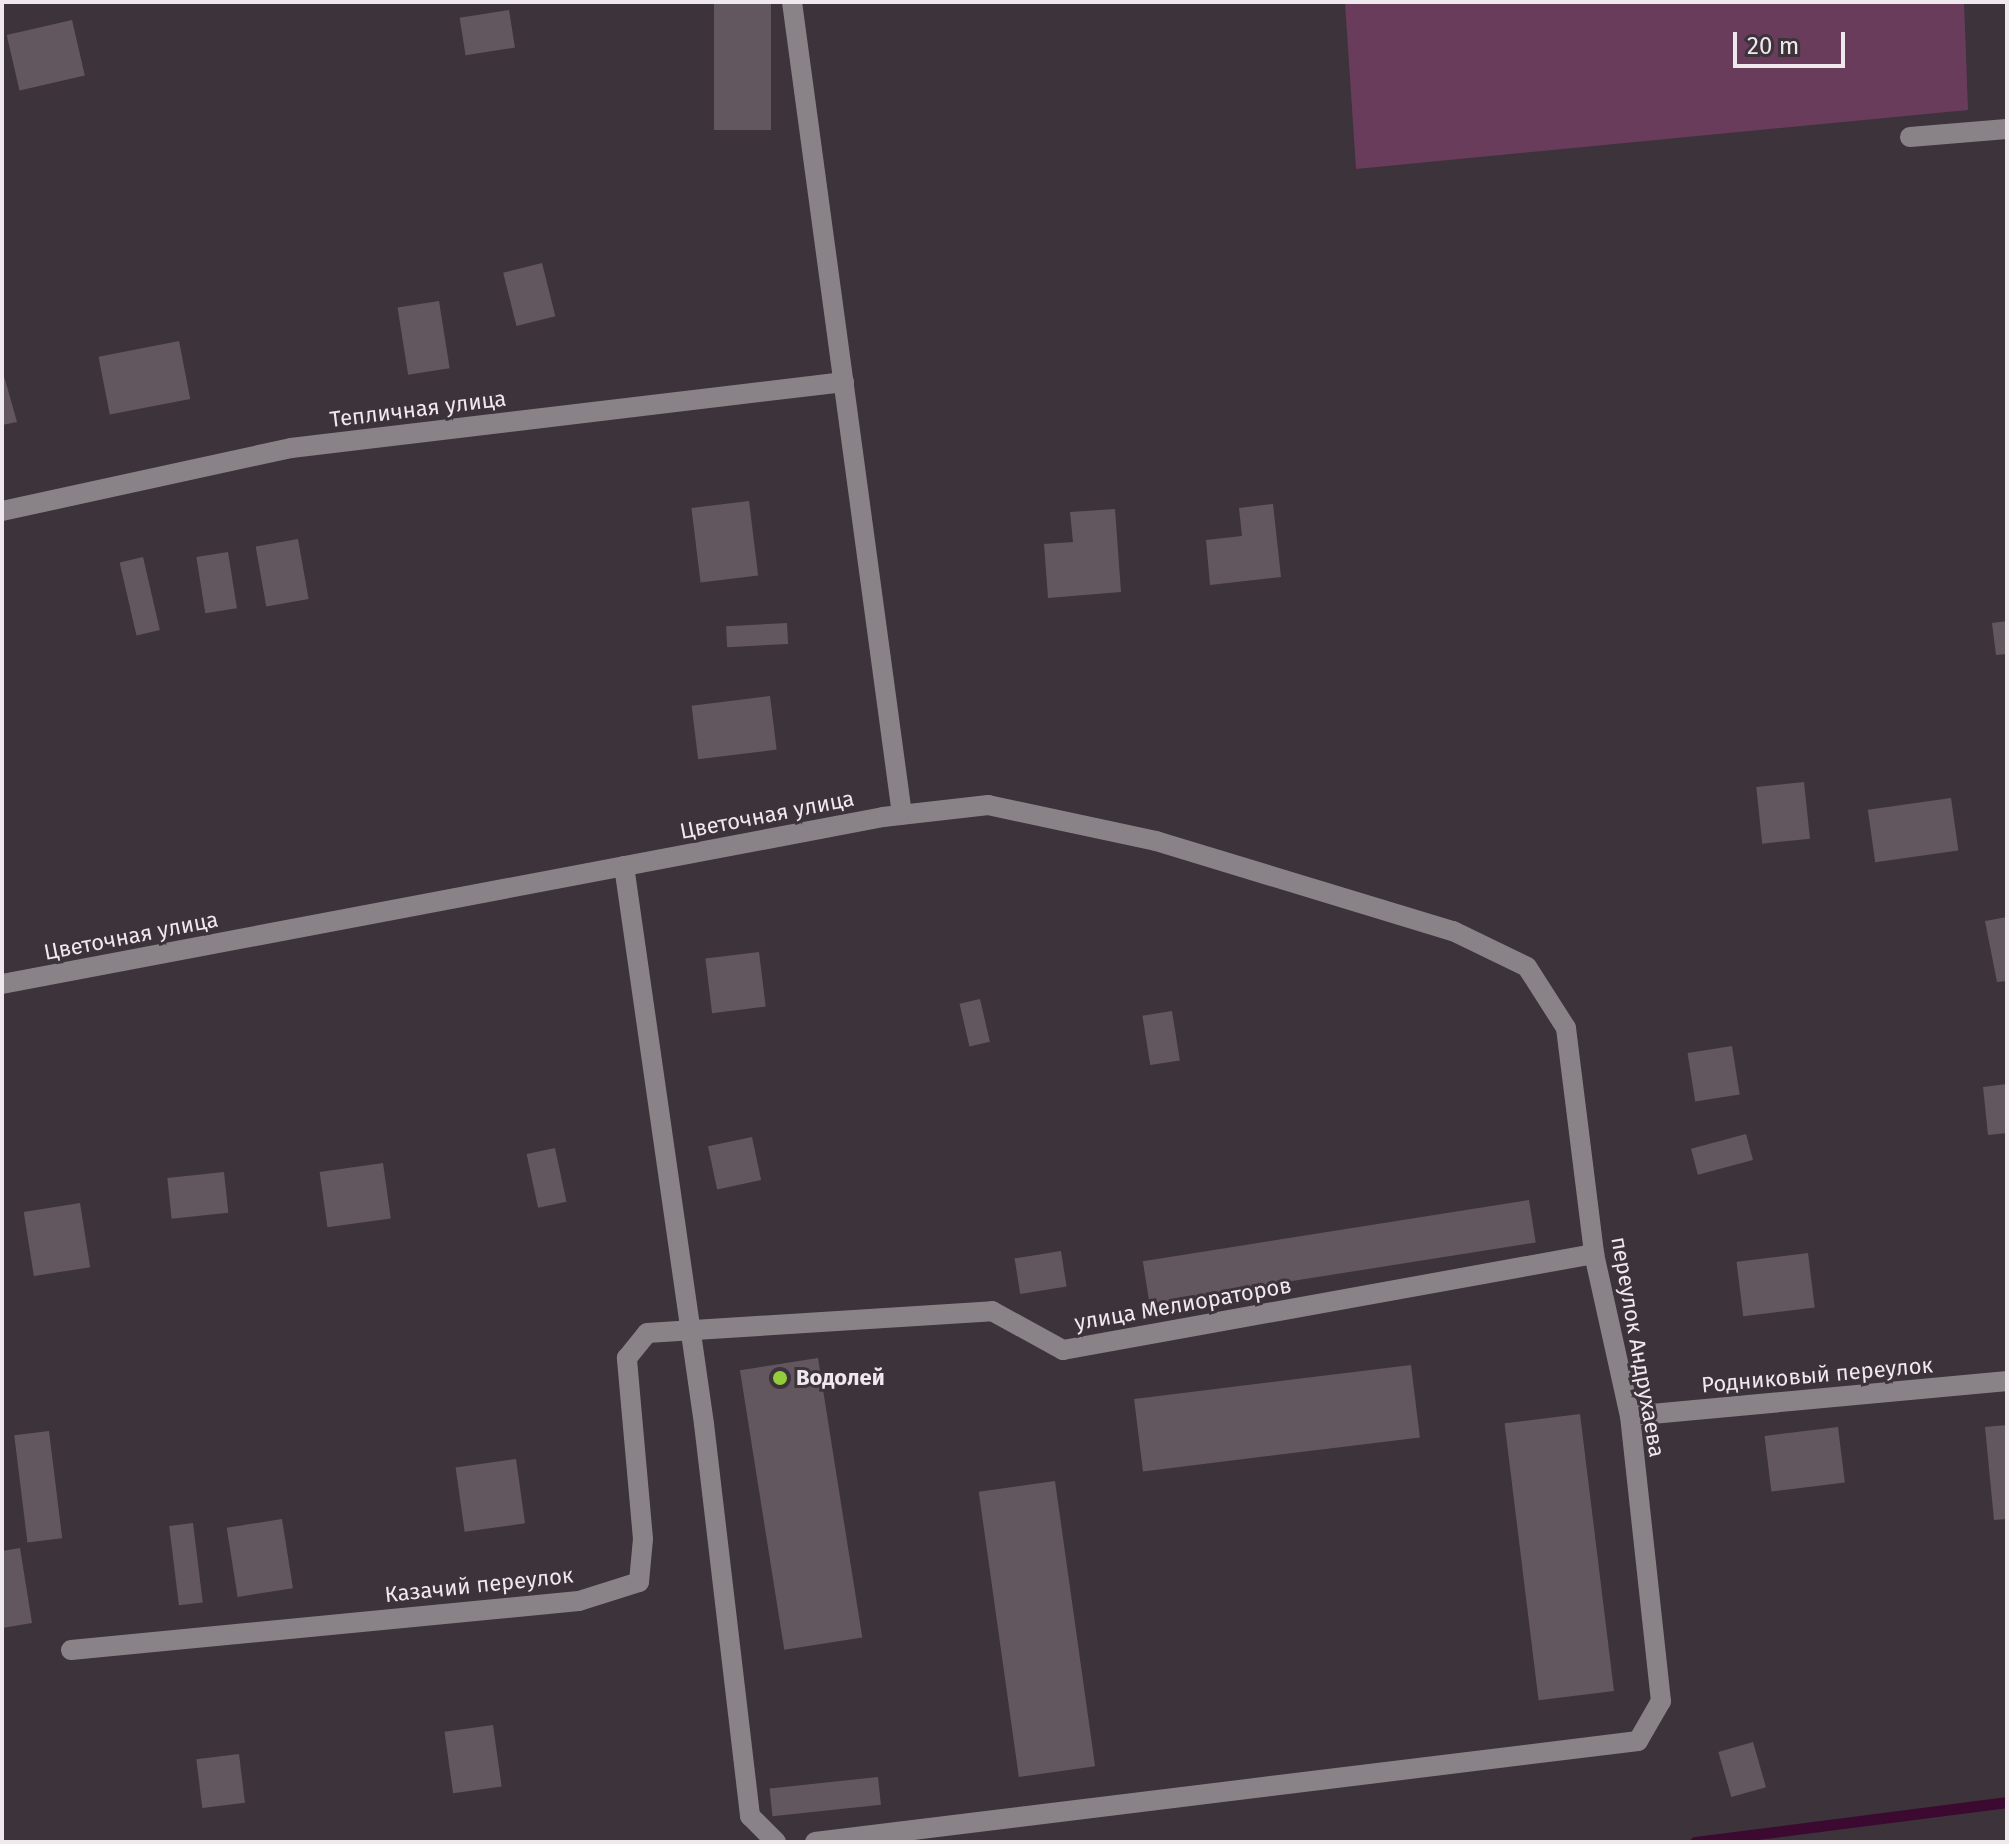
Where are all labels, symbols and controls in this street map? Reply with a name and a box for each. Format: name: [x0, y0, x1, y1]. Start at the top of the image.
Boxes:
scale bar: [1737, 16, 1849, 66]
text: 20 m: [1747, 32, 1799, 60]
street label: Тепличная улица: [328, 385, 508, 433]
street label: Цветочная улица: [678, 785, 856, 845]
street label: Цветочная улица: [42, 906, 220, 966]
street label: переулок Андрухаева: [1606, 1235, 1670, 1459]
street label: улица Мелиораторов: [1073, 1272, 1293, 1336]
street label: Родниковый переулок: [1700, 1352, 1934, 1398]
place label: Водолей: [796, 1365, 885, 1391]
marker: Водолей: [771, 1369, 789, 1387]
street label: Казачий переулок: [383, 1562, 575, 1608]

